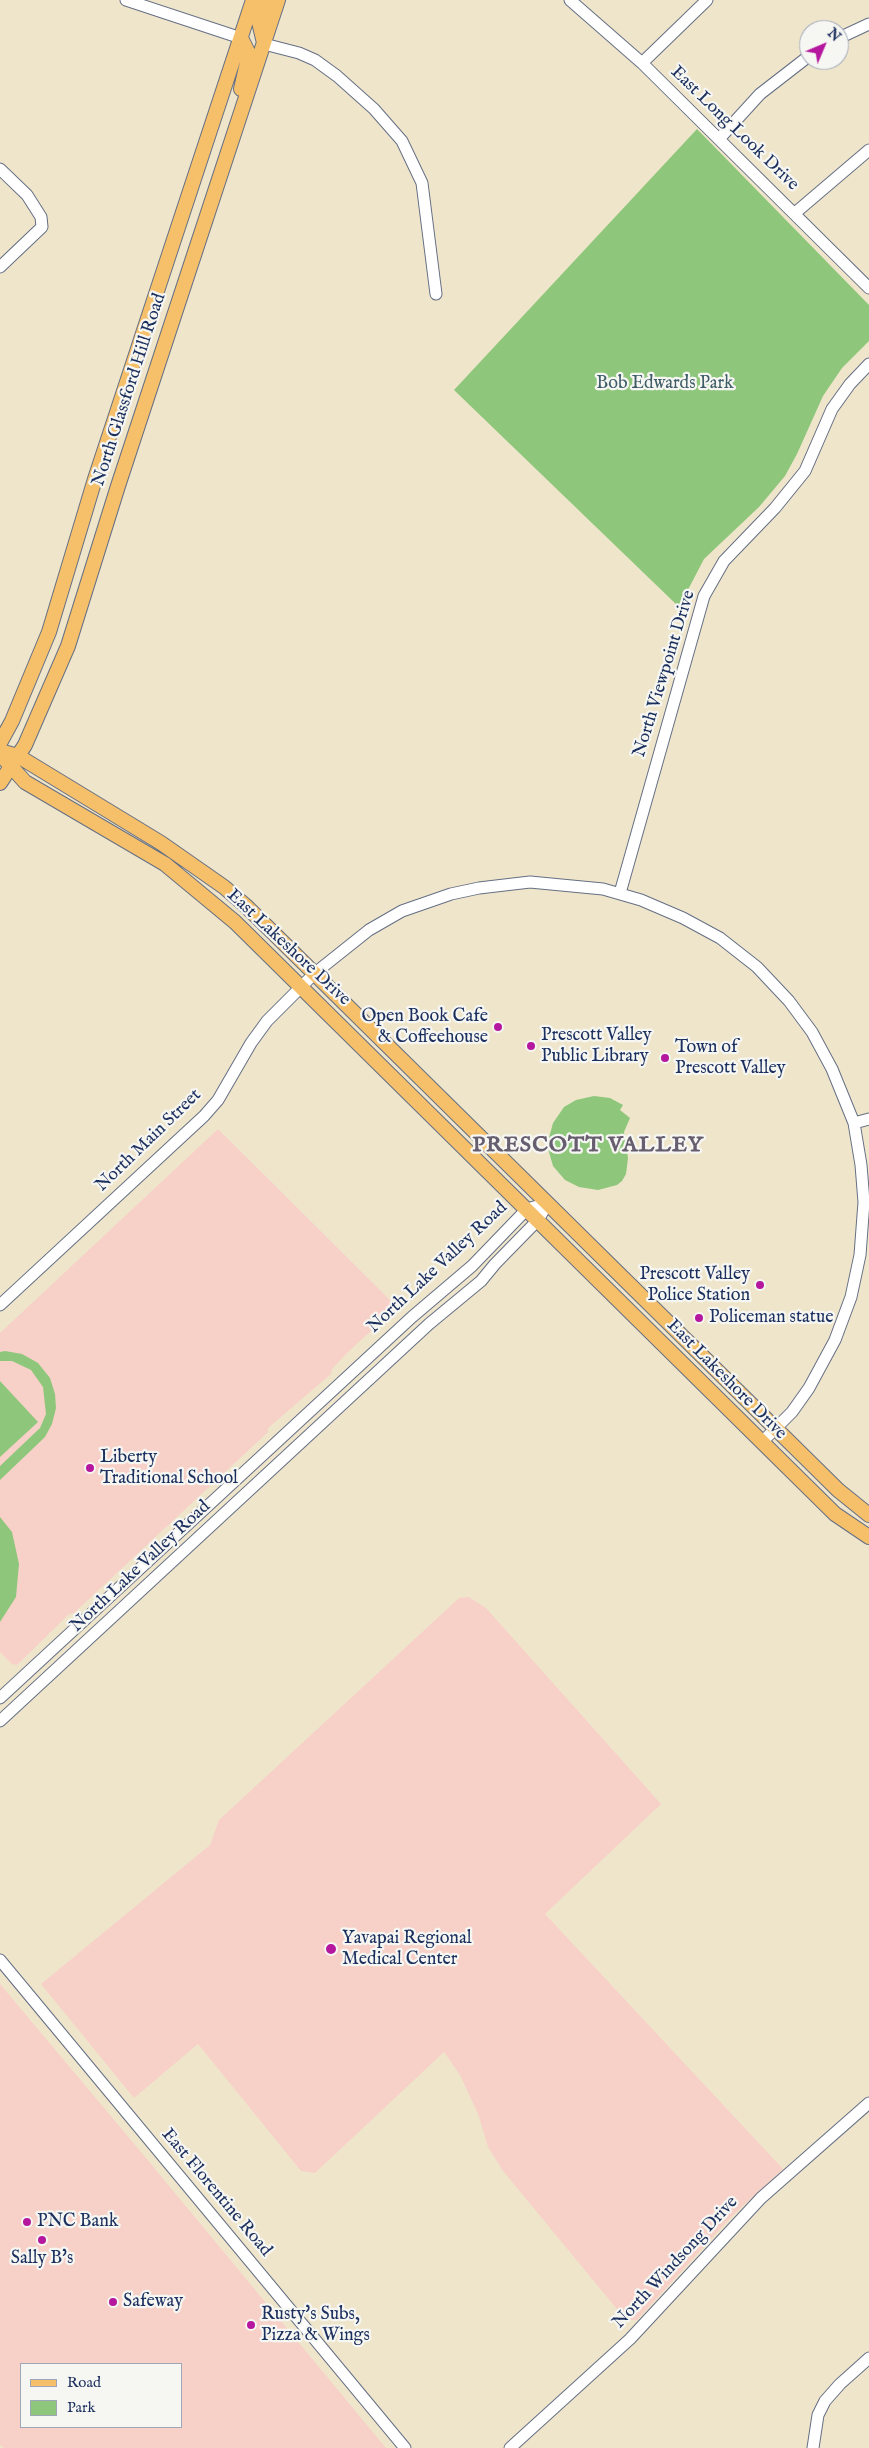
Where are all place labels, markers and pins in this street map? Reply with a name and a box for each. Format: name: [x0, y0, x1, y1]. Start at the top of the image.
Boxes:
place label: Open Book Cafe & Coffeehouse: [361, 1006, 488, 1048]
marker: Open Book Cafe & Coffeehouse: [492, 1021, 504, 1033]
place label: Prescott Valley Public Library: [541, 1025, 652, 1068]
place label: Town of Prescott Valley: [675, 1037, 786, 1080]
marker: Prescott Valley Public Library: [525, 1040, 537, 1052]
marker: Town of Prescott Valley: [659, 1052, 671, 1064]
place label: Prescott Valley Police Station: [639, 1264, 750, 1306]
marker: Prescott Valley Police Station: [754, 1279, 766, 1291]
place label: Policeman statue: [709, 1307, 834, 1329]
marker: Policeman statue: [693, 1312, 705, 1324]
place label: Liberty Traditional School: [100, 1447, 238, 1490]
marker: Liberty Traditional School: [84, 1462, 96, 1474]
place label: Yavapai Regional Medical Center: [342, 1928, 472, 1970]
marker: Yavapai Regional Medical Center: [324, 1942, 338, 1956]
place label: PNC Bank: [37, 2211, 118, 2233]
marker: PNC Bank: [21, 2216, 33, 2228]
marker: Sally B's: [36, 2234, 48, 2246]
place label: Sally B's: [11, 2248, 73, 2270]
place label: Safeway: [123, 2291, 183, 2313]
marker: Safeway: [107, 2296, 119, 2308]
place label: Rusty's Subs, Pizza & Wings: [261, 2304, 370, 2346]
marker: Rusty's Subs, Pizza & Wings: [245, 2319, 257, 2331]

